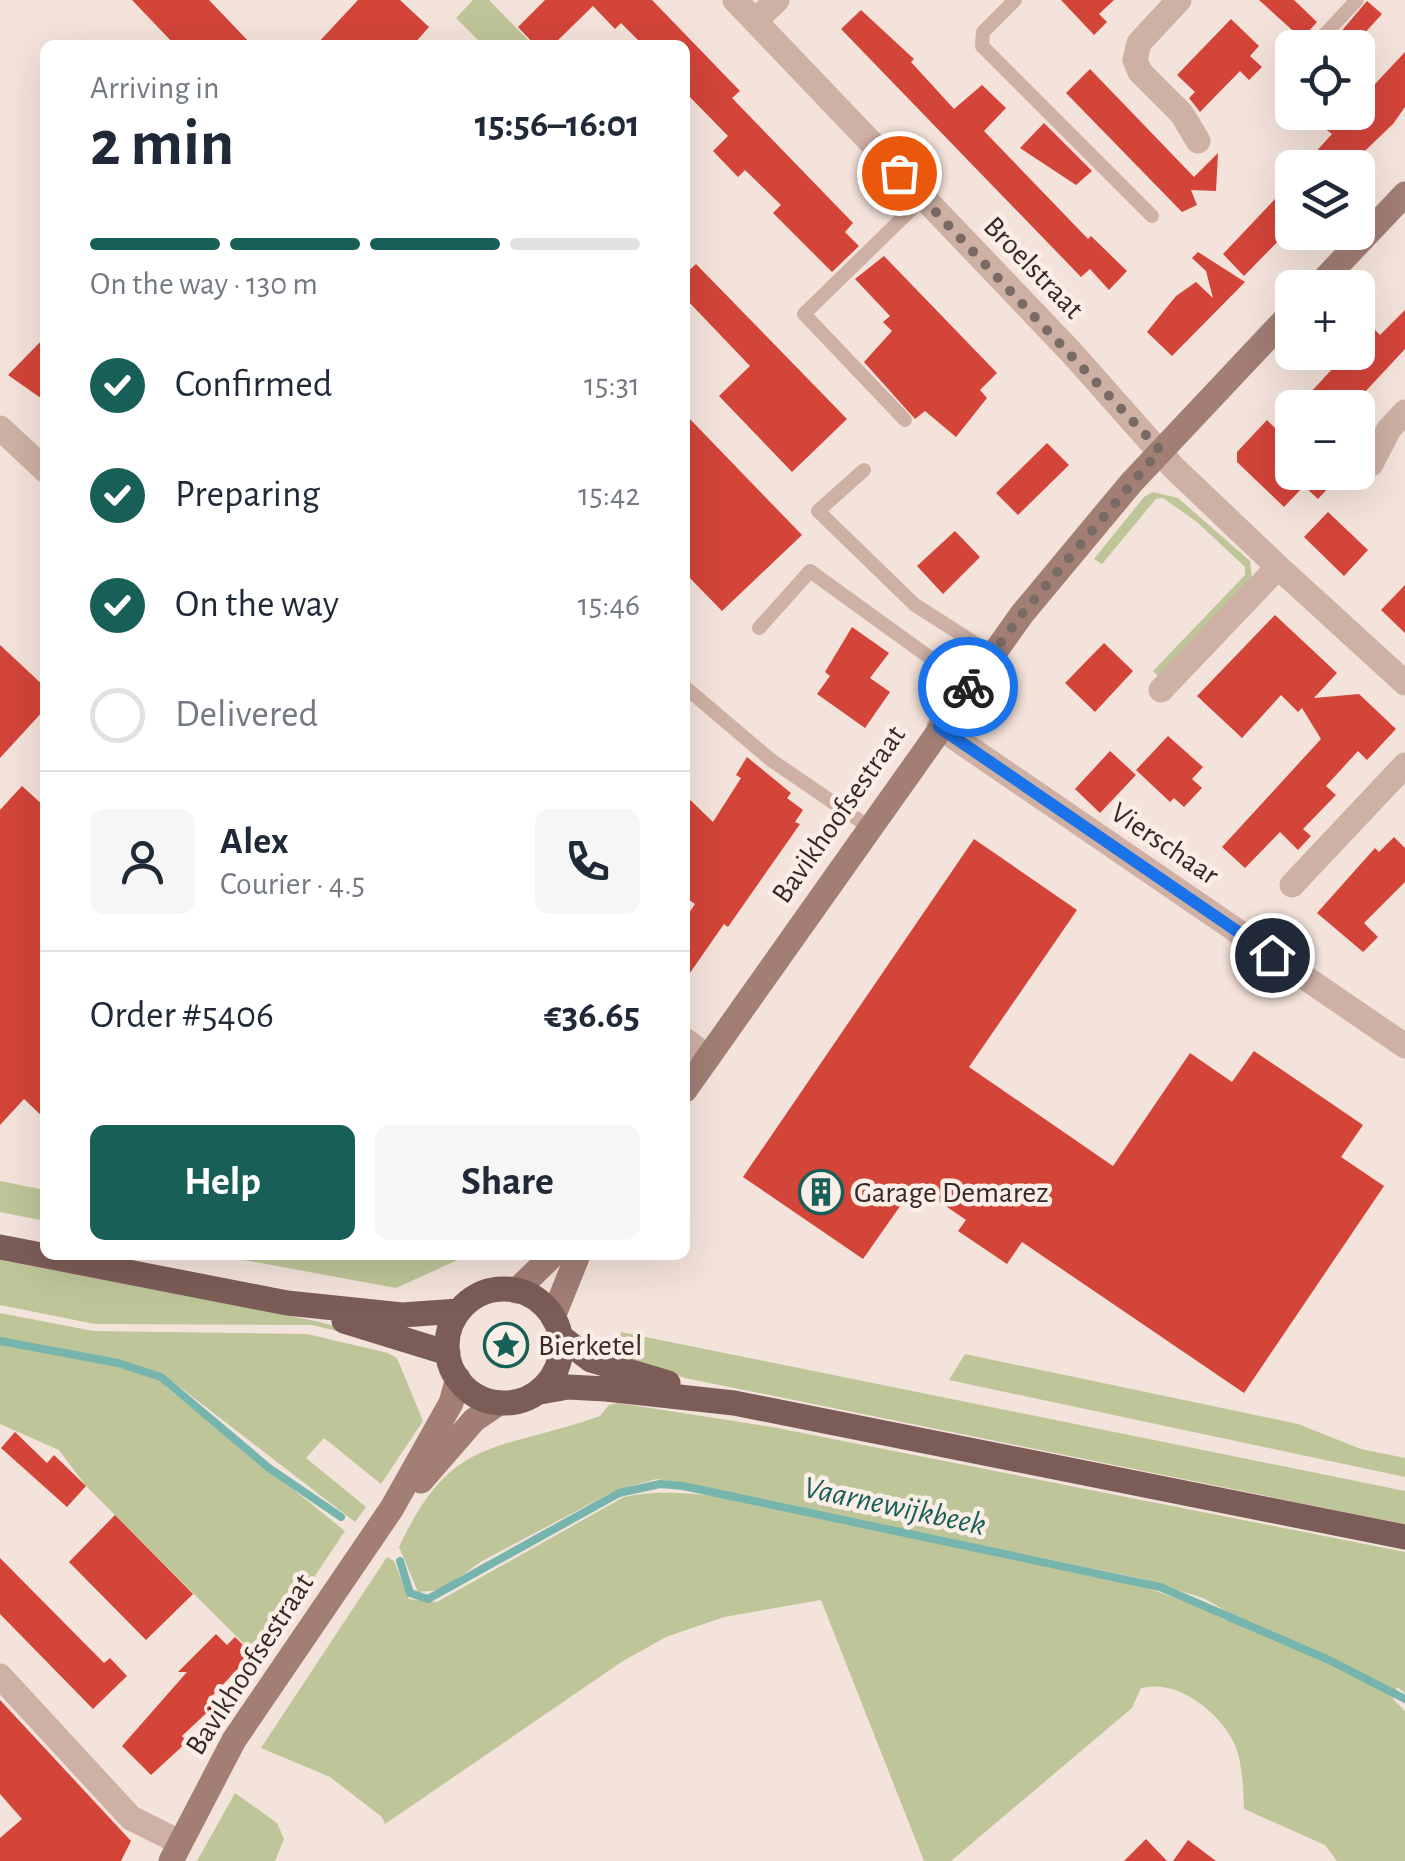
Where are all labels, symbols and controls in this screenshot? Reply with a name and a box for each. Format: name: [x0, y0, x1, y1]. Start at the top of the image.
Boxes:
map controls: [1275, 30, 1375, 490]
button: locate: [1275, 30, 1375, 130]
text: Arriving in: [90, 72, 219, 104]
text: 15:56–16:01: [475, 106, 640, 144]
text: 2 min: [90, 112, 234, 177]
pin: [857, 131, 942, 216]
icon: bag: [872, 146, 927, 201]
button: layers: [1275, 150, 1375, 250]
street label: Broelstraat: [978, 211, 1089, 325]
text: On the way · 130 m: [90, 268, 318, 300]
button: +: [1275, 270, 1375, 370]
icon: check: [90, 358, 145, 413]
text: Confirmed: [175, 366, 332, 404]
text: 15:31: [584, 369, 640, 401]
button: −: [1275, 390, 1375, 490]
icon: check: [90, 468, 145, 523]
text: Preparing: [175, 476, 320, 514]
text: 15:42: [578, 479, 640, 511]
icon: check: [90, 578, 145, 633]
text: On the way: [175, 586, 339, 624]
text: 15:46: [578, 589, 640, 621]
courier: [918, 637, 1018, 737]
icon: bike: [941, 660, 996, 715]
text: Delivered: [175, 696, 318, 734]
street label: Bavikhoofsestraat: [767, 720, 911, 909]
street label: Vierschaar: [1105, 797, 1224, 891]
button: person: [90, 809, 195, 914]
button: phone: [535, 809, 640, 914]
text: Alex: [220, 823, 289, 861]
text: Courier · 4.5: [220, 868, 365, 900]
pin: [1230, 913, 1315, 998]
icon: home: [1245, 928, 1300, 983]
text: Order #5406: [90, 997, 274, 1035]
text: €36.65: [544, 997, 640, 1035]
button: Help: [90, 1125, 355, 1240]
button: Share: [375, 1125, 640, 1240]
building icon: Garage Demarez: [798, 1169, 844, 1215]
place label: Garage Demarez: [854, 1178, 1049, 1208]
place icon: Bierketel: [483, 1322, 529, 1368]
place label: Bierketel: [538, 1331, 642, 1361]
water label: Vaarnewijkbeek: [801, 1471, 989, 1541]
street label: Bavikhoofsestraat: [180, 1568, 320, 1760]

